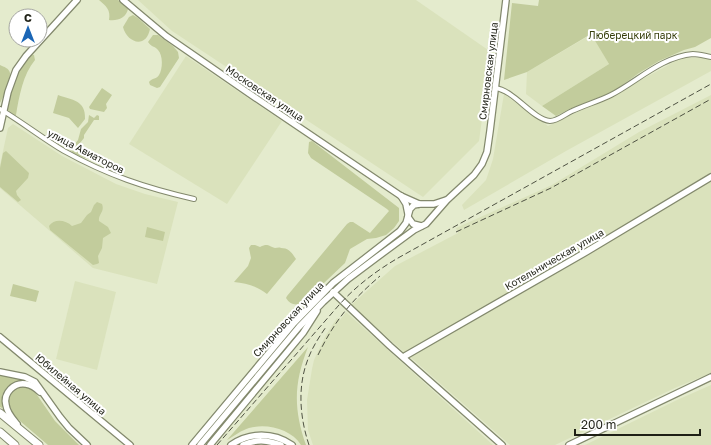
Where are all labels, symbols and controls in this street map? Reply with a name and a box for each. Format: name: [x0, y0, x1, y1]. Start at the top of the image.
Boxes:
north arrow: [8, 8, 48, 48]
text: С: [24, 11, 32, 24]
street label: Смирновская улица: [476, 22, 500, 120]
park label: Люберецкий парк: [589, 29, 678, 41]
street label: Московская улица: [224, 62, 306, 124]
street label: улица Авиаторов: [46, 126, 127, 176]
street label: Котельническая улица: [502, 226, 606, 292]
street label: Смирновская улица: [250, 279, 326, 359]
street label: Юбилейная улица: [33, 351, 109, 417]
scale bar: [575, 411, 700, 437]
text: 200 m: [581, 417, 616, 432]

